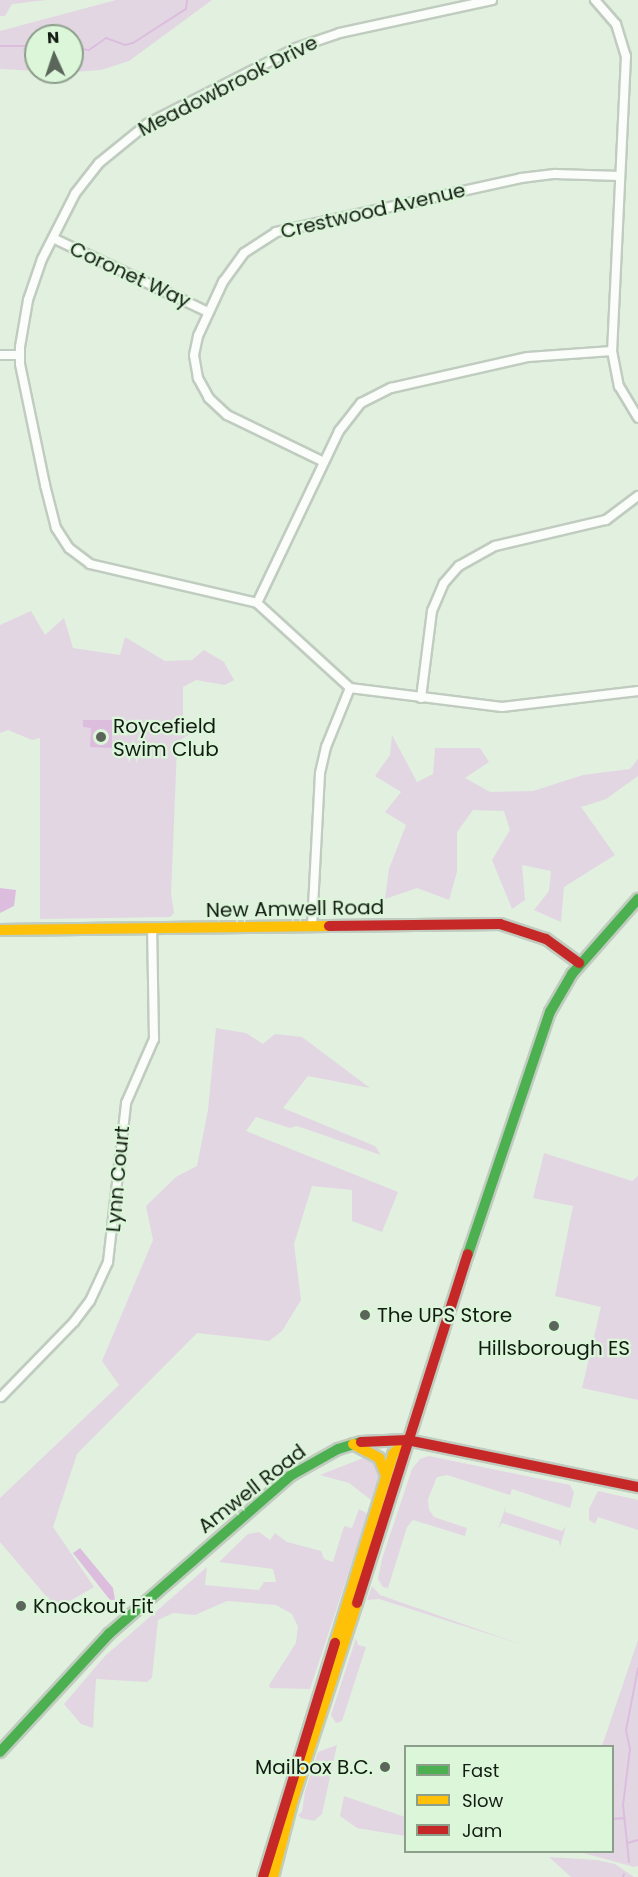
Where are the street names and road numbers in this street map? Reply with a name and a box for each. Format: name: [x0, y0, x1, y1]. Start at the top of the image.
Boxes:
street label: Meadowbrook Drive: [134, 30, 322, 142]
street label: Crestwood Avenue: [278, 178, 468, 244]
street label: Coronet Way: [66, 237, 194, 313]
street label: New Amwell Road: [206, 895, 384, 923]
street label: Lynn Court: [101, 1125, 135, 1233]
street label: Amwell Road: [193, 1440, 311, 1538]

